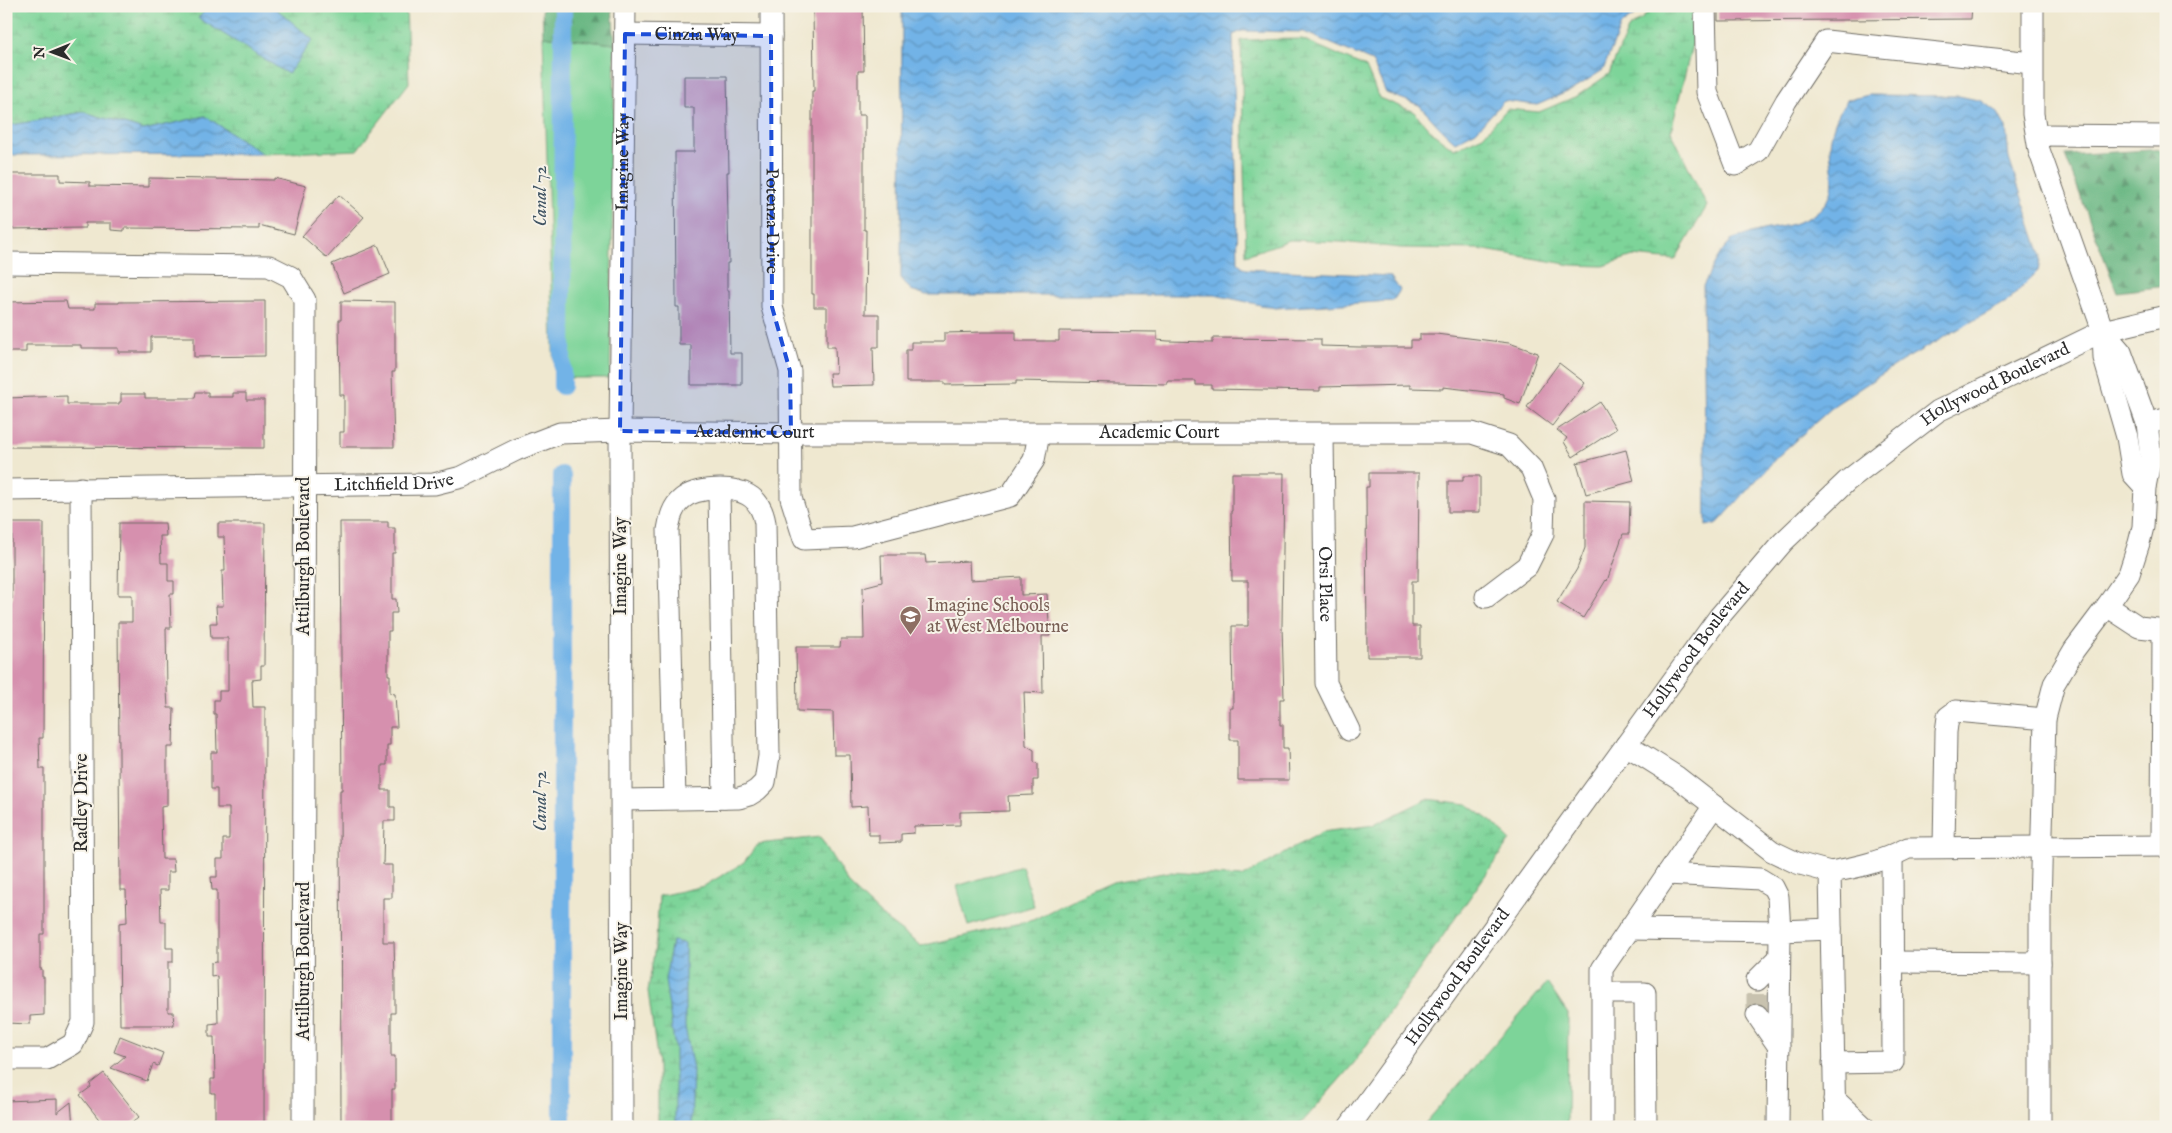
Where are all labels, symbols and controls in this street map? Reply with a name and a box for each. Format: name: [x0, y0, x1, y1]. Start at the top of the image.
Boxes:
street label: Cinzia Way: [655, 23, 740, 47]
north arrow: [28, 28, 78, 78]
text: N: [31, 46, 49, 59]
street label: Imagine Way: [611, 113, 635, 211]
water label: Canal 72: [529, 165, 553, 227]
street label: Potenza Drive: [760, 168, 783, 274]
street label: Hollywood Boulevard: [1916, 337, 2074, 432]
street label: Academic Court: [693, 420, 815, 445]
street label: Academic Court: [1098, 422, 1220, 445]
street label: Litchfield Drive: [334, 468, 456, 497]
street label: Attilburgh Boulevard: [293, 476, 316, 636]
street label: Imagine Way: [610, 517, 633, 615]
street label: Orsi Place: [1313, 546, 1337, 622]
street label: Hollywood Boulevard: [1638, 577, 1755, 723]
place label: Imagine Schools at West Melbourne: [927, 595, 1069, 639]
school or university icon: Imagine Schools at West Melbourne: [899, 604, 923, 635]
street label: Radley Drive: [71, 754, 94, 852]
water label: Canal 72: [529, 770, 553, 832]
street label: Attilburgh Boulevard: [293, 881, 316, 1041]
street label: Hollywood Boulevard: [1400, 904, 1515, 1050]
street label: Imagine Way: [611, 922, 634, 1020]

